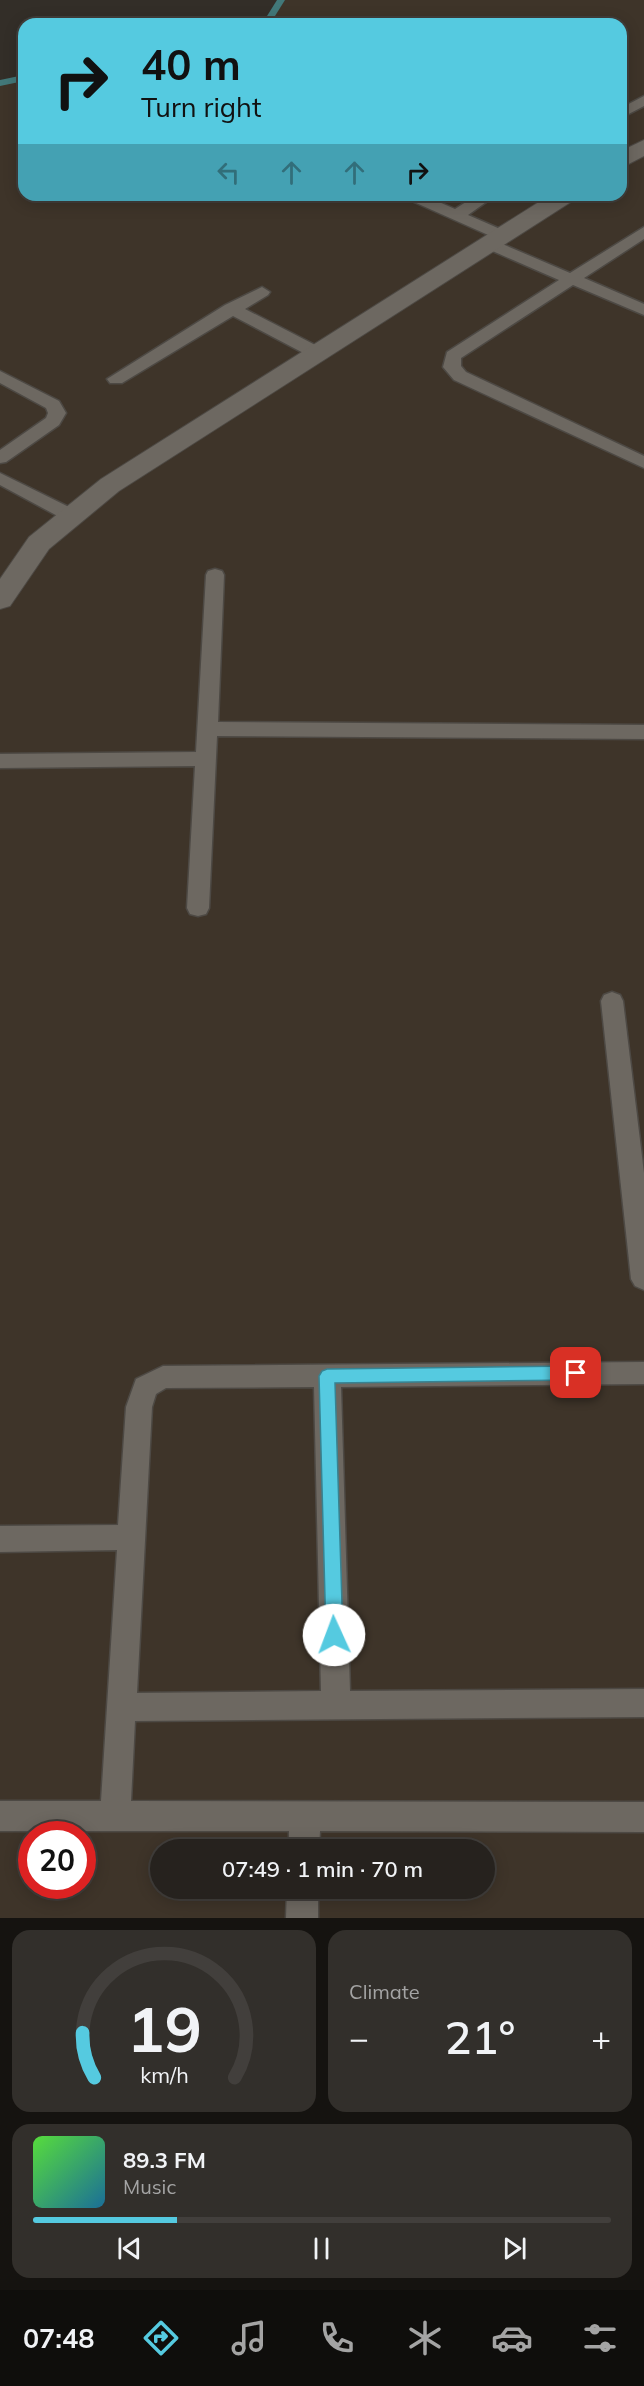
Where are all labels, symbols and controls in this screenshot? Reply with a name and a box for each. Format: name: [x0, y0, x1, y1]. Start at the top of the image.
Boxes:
text: 40 m: [141, 38, 241, 91]
icon: right: [42, 42, 120, 120]
text: Turn right: [141, 90, 261, 124]
icon: left: [212, 156, 245, 189]
icon: ahead: [275, 156, 308, 189]
icon: ahead: [338, 156, 371, 189]
icon: right: [401, 156, 434, 189]
pin: [550, 1347, 601, 1398]
icon: arrive: [559, 1356, 592, 1389]
position arrow: [302, 1603, 366, 1667]
speed limit sign: 20: [18, 1821, 96, 1899]
text: 07:49 · 1 min · 70 m: [222, 1855, 423, 1883]
text: Climate: [349, 1979, 420, 2004]
text: 19: [127, 1989, 201, 2068]
text: 21°: [445, 2009, 515, 2065]
text: −: [349, 2017, 369, 2058]
text: +: [591, 2017, 611, 2058]
text: km/h: [140, 2061, 188, 2088]
text: 89.3 FM: [123, 2146, 206, 2174]
text: Music: [123, 2174, 176, 2199]
icon: previous: [113, 2232, 146, 2265]
icon: pause: [305, 2232, 338, 2265]
icon: next: [498, 2232, 531, 2265]
icon: directions: [140, 2317, 182, 2359]
icon: music: [228, 2317, 270, 2359]
icon: phone: [316, 2317, 358, 2359]
icon: climate: [404, 2317, 446, 2359]
icon: car: [491, 2317, 533, 2359]
icon: filters: [579, 2317, 621, 2359]
text: 07:48: [23, 2321, 94, 2355]

